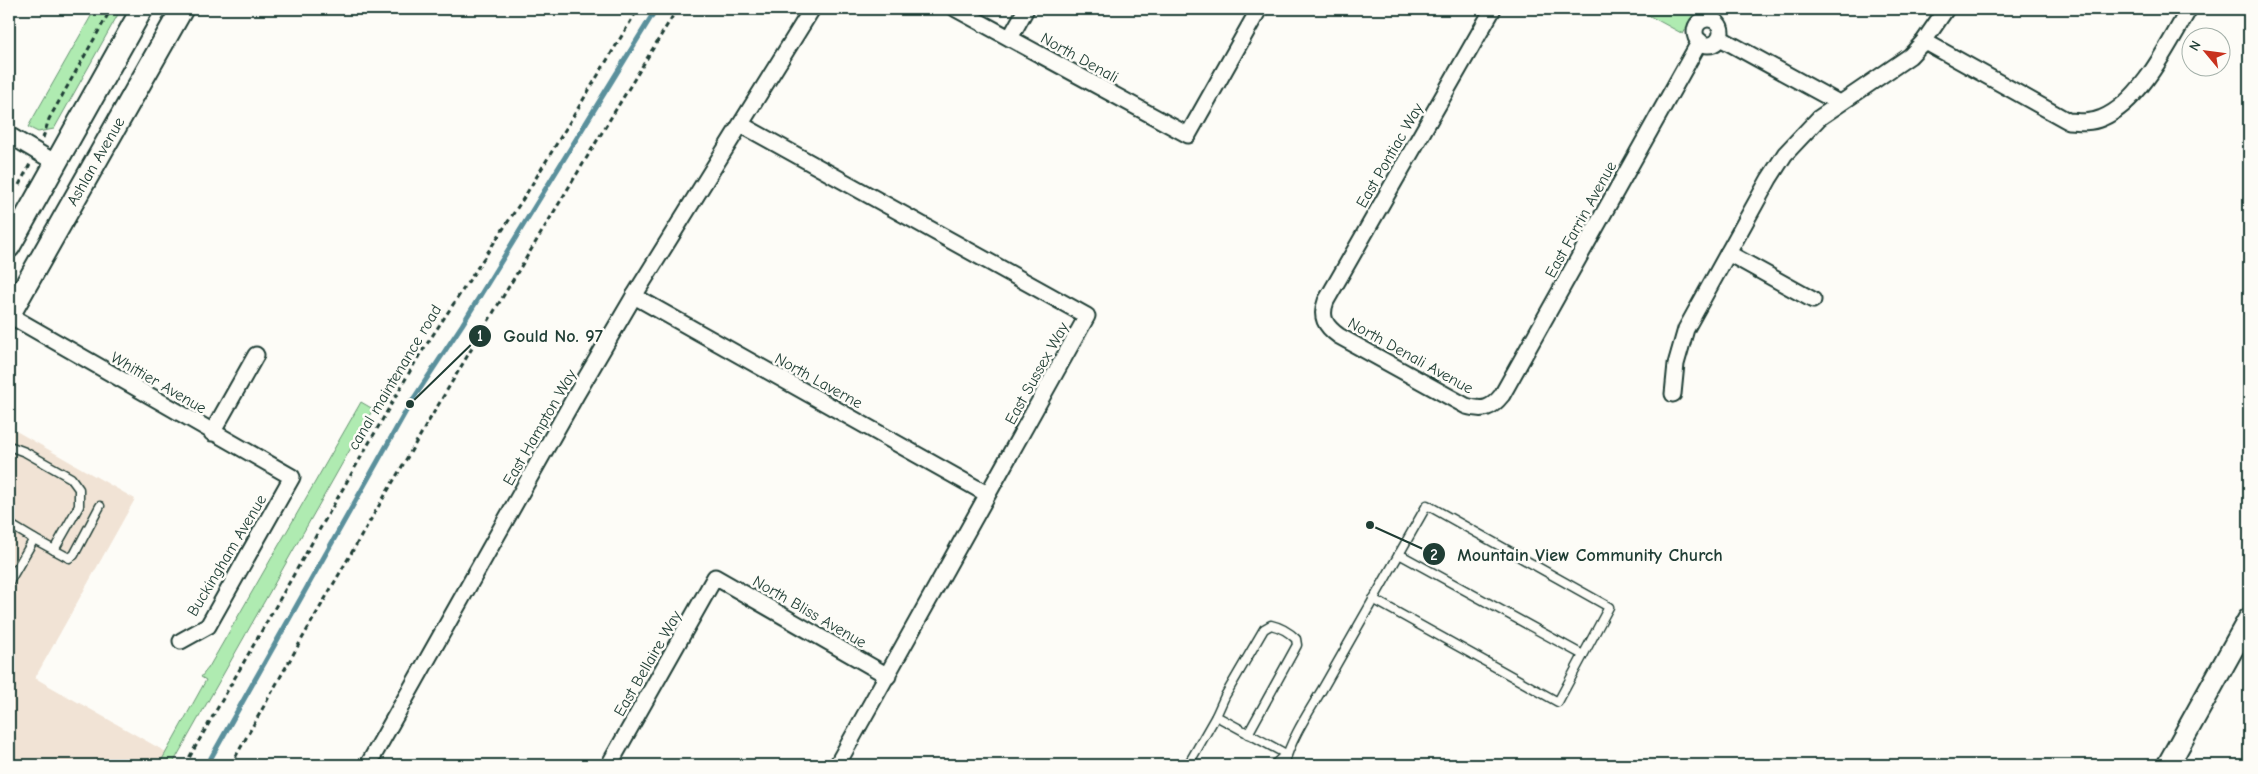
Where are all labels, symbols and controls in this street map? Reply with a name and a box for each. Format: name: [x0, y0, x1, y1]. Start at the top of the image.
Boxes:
north arrow: [2180, 28, 2230, 78]
street label: North Denali: [1037, 29, 1122, 87]
text: N: [2185, 38, 2205, 54]
street label: East Pontiac Way: [1353, 99, 1428, 211]
street label: Ashlan Avenue: [63, 114, 128, 209]
street label: East Farrin Avenue: [1541, 158, 1620, 281]
street label: canal maintenance road: [344, 302, 445, 453]
street label: North Denali Avenue: [1345, 314, 1476, 398]
street label: East Sussex Way: [1001, 319, 1073, 428]
callout: Gould No. 97: [468, 320, 612, 353]
text: Gould No. 97: [503, 326, 603, 347]
text: 1: [477, 327, 483, 345]
street label: Whittier Avenue: [108, 348, 209, 417]
street label: North Laverne: [772, 349, 865, 412]
street label: East Hampton Way: [499, 366, 581, 489]
street label: Buckingham Avenue: [183, 491, 270, 620]
callout: Mountain View Community Church: [1422, 538, 1732, 571]
text: Mountain View Community Church: [1457, 545, 1723, 566]
text: 2: [1430, 546, 1438, 564]
street label: North Bliss Avenue: [749, 572, 870, 652]
street label: East Bellaire Way: [610, 607, 686, 719]

